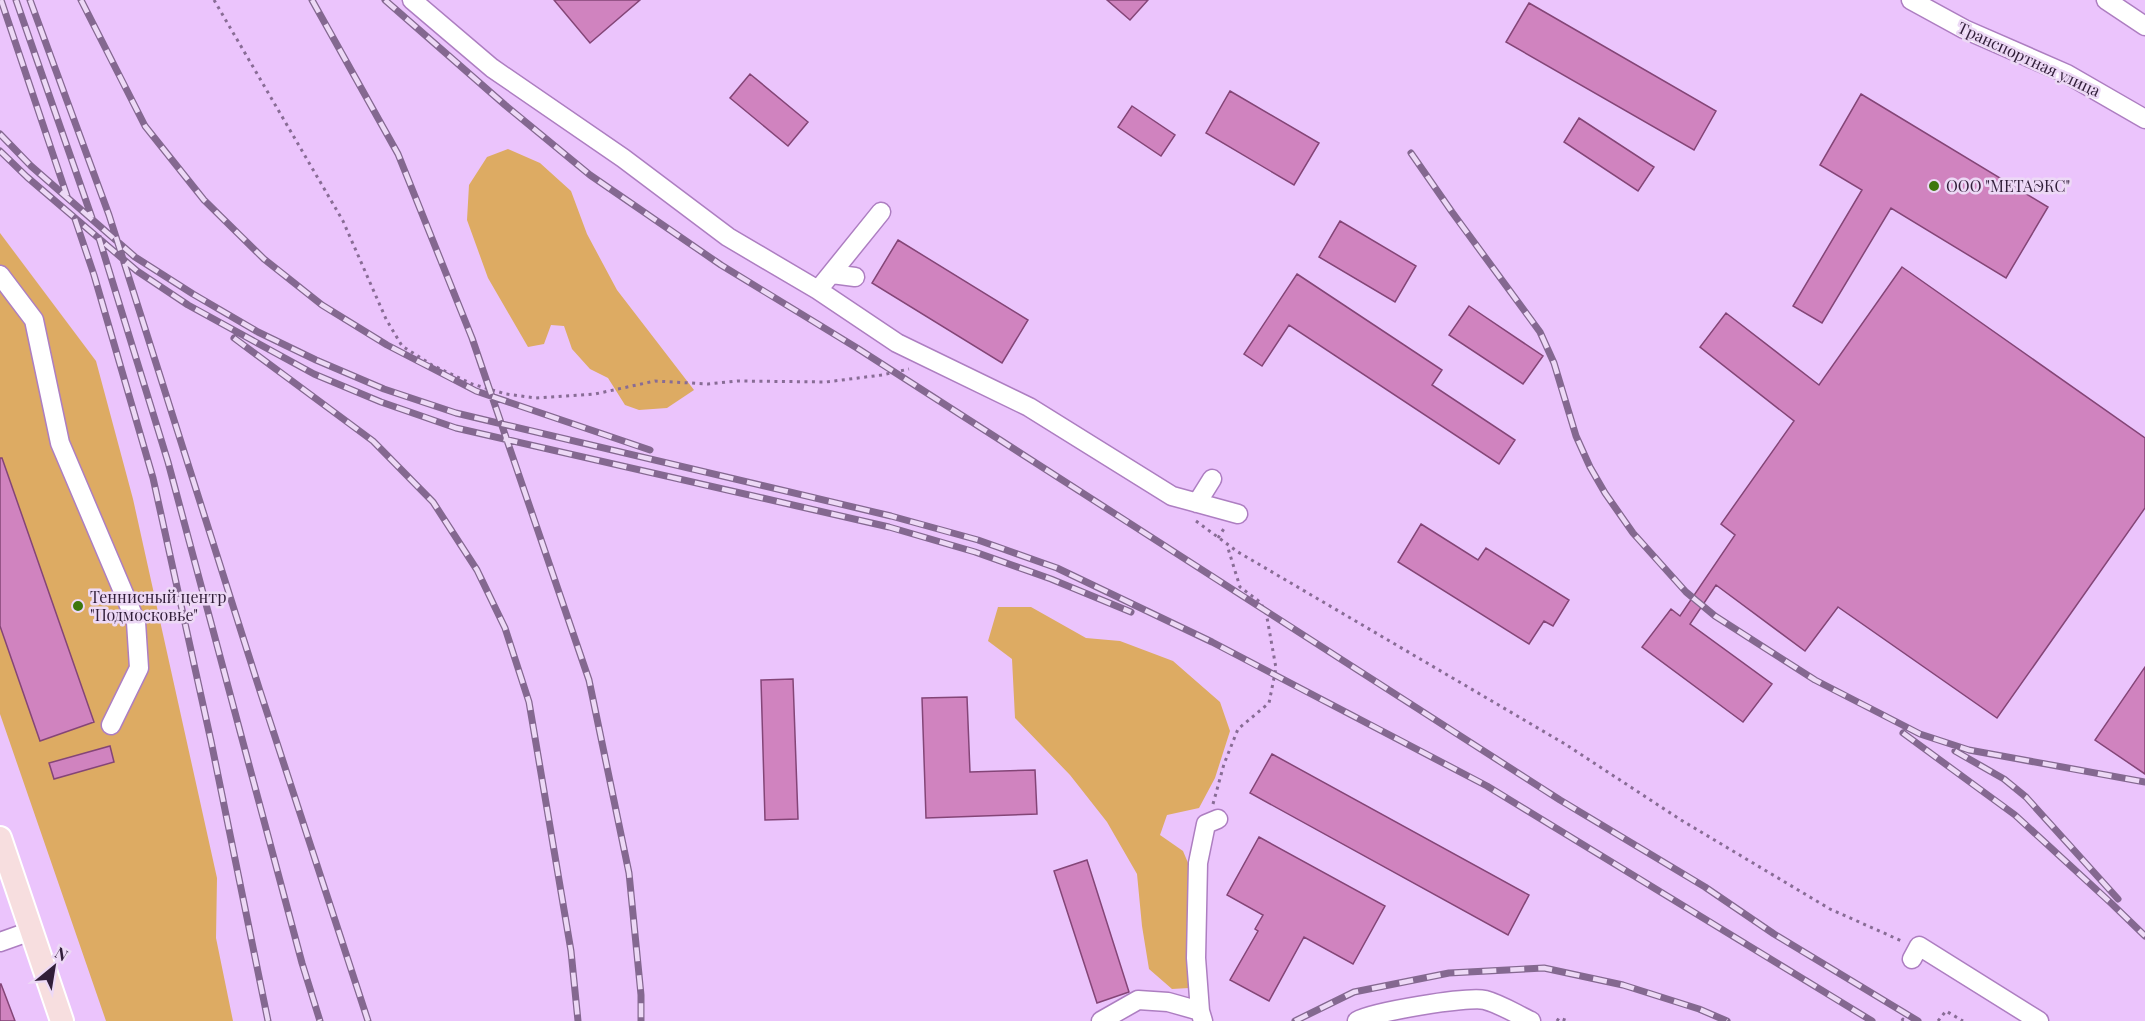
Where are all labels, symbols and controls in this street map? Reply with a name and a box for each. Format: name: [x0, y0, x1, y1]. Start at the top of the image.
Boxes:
street label: Транспортная улица: [1955, 16, 2104, 101]
place label: ООО "МЕТАЭКС": [1946, 175, 2070, 196]
marker: ООО "МЕТАЭКС": [1927, 179, 1941, 193]
place label: Теннисный центр "Подмосковье": [90, 586, 226, 625]
marker: Теннисный центр "Подмосковье": [71, 599, 85, 613]
north arrow: [24, 937, 84, 997]
text: N: [51, 942, 72, 966]

